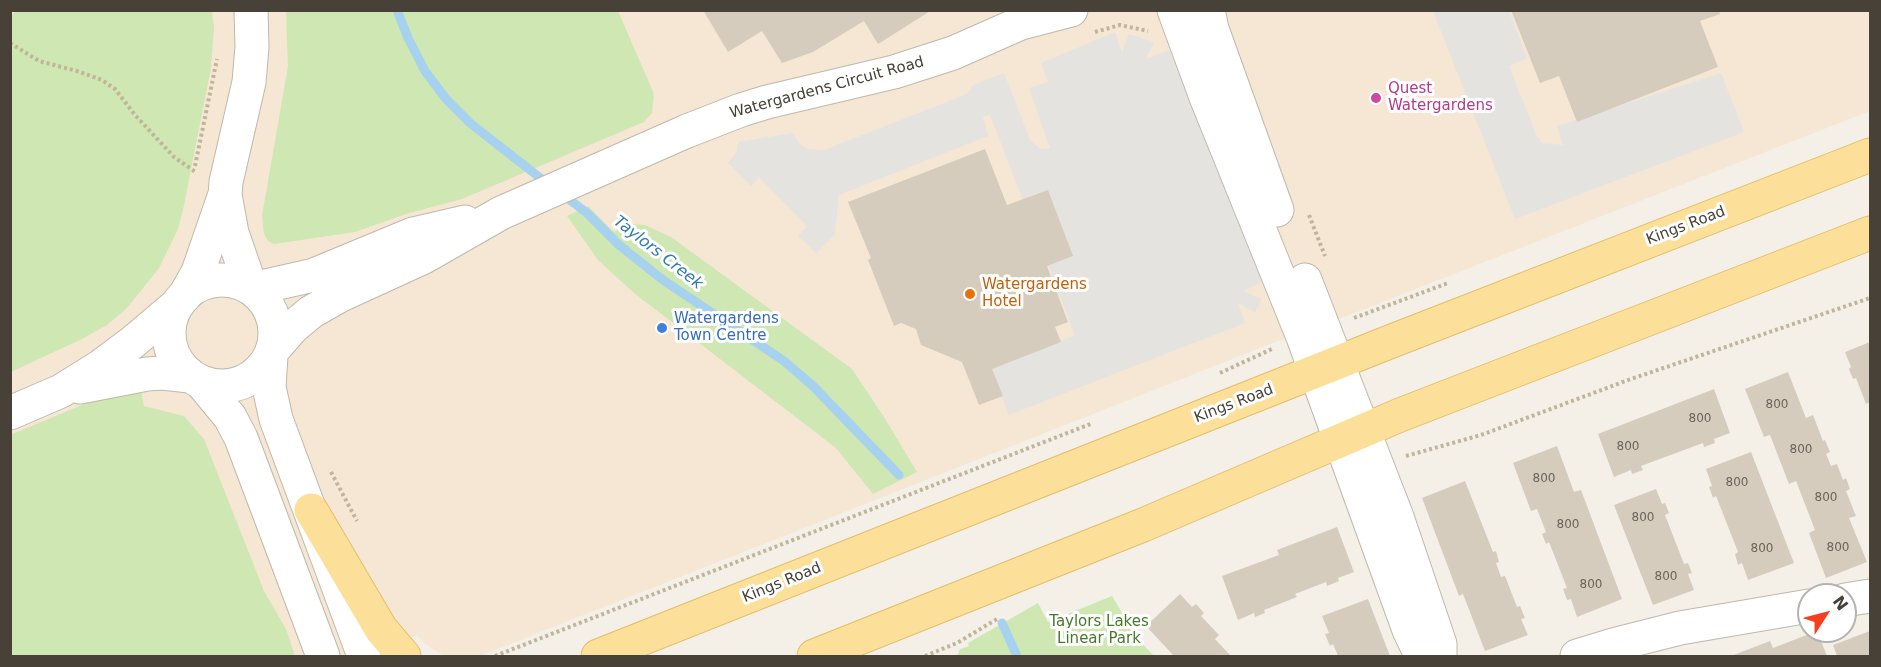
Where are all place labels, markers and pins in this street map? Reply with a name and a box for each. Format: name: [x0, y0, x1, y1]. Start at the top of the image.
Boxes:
place label: Quest Watergardens: [1388, 80, 1493, 115]
marker: Quest Watergardens: [1369, 91, 1383, 105]
place label: Watergardens Hotel: [982, 276, 1087, 311]
marker: Watergardens Hotel: [963, 287, 977, 301]
place label: Watergardens Town Centre: [674, 310, 779, 345]
marker: Watergardens Town Centre: [655, 321, 669, 335]

